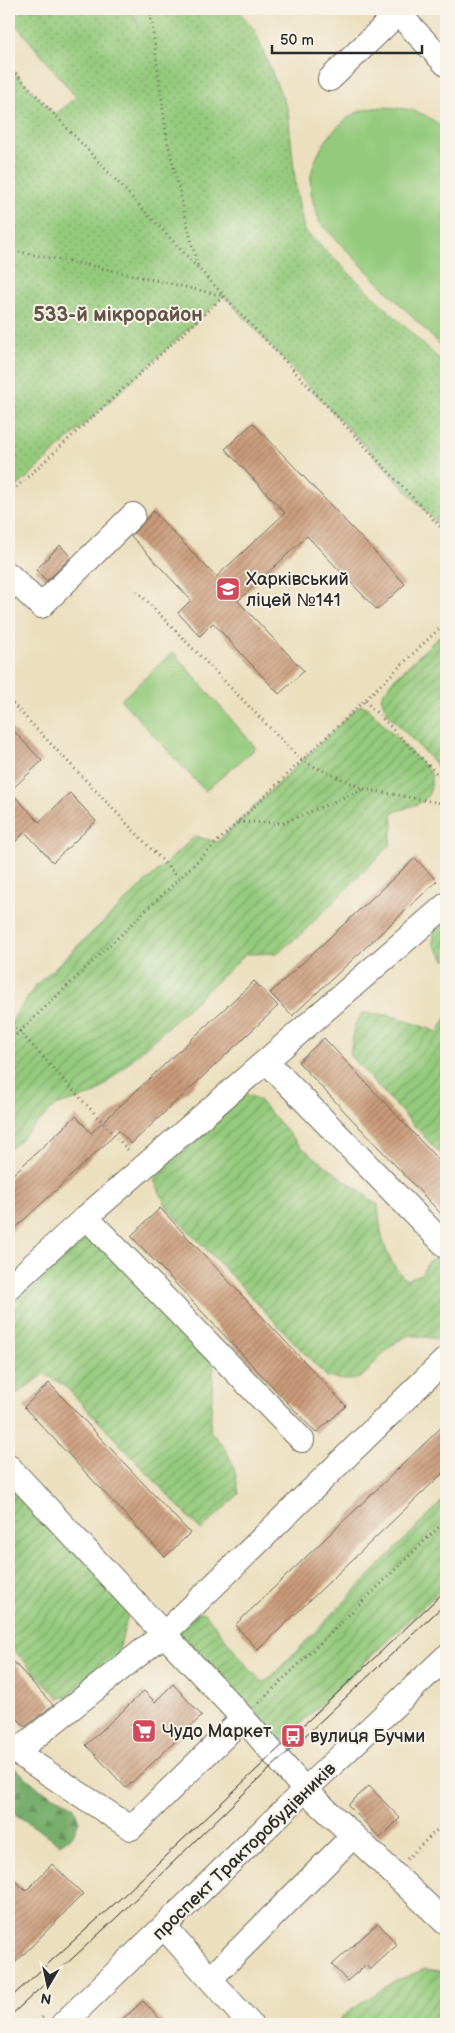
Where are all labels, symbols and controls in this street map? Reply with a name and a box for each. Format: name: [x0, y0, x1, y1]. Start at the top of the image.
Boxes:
scale bar: [272, 22, 422, 54]
text: 50 m: [280, 31, 314, 50]
district label: 533-й мікрорайон: [33, 303, 203, 327]
place label: Харківський ліцей №141: [246, 569, 349, 611]
school or university icon: Харківський ліцей №141: [215, 576, 241, 602]
supermarket icon: Чудо Маркет: [131, 1718, 157, 1744]
place label: Чудо Маркет: [162, 1721, 272, 1742]
bus stop icon: вулиця Бучми: [280, 1723, 306, 1749]
place label: вулиця Бучми: [310, 1726, 425, 1747]
street label: проспект Тракторобудівників: [148, 1758, 341, 1945]
north arrow: [22, 1960, 72, 2010]
text: N: [40, 1989, 53, 2008]

